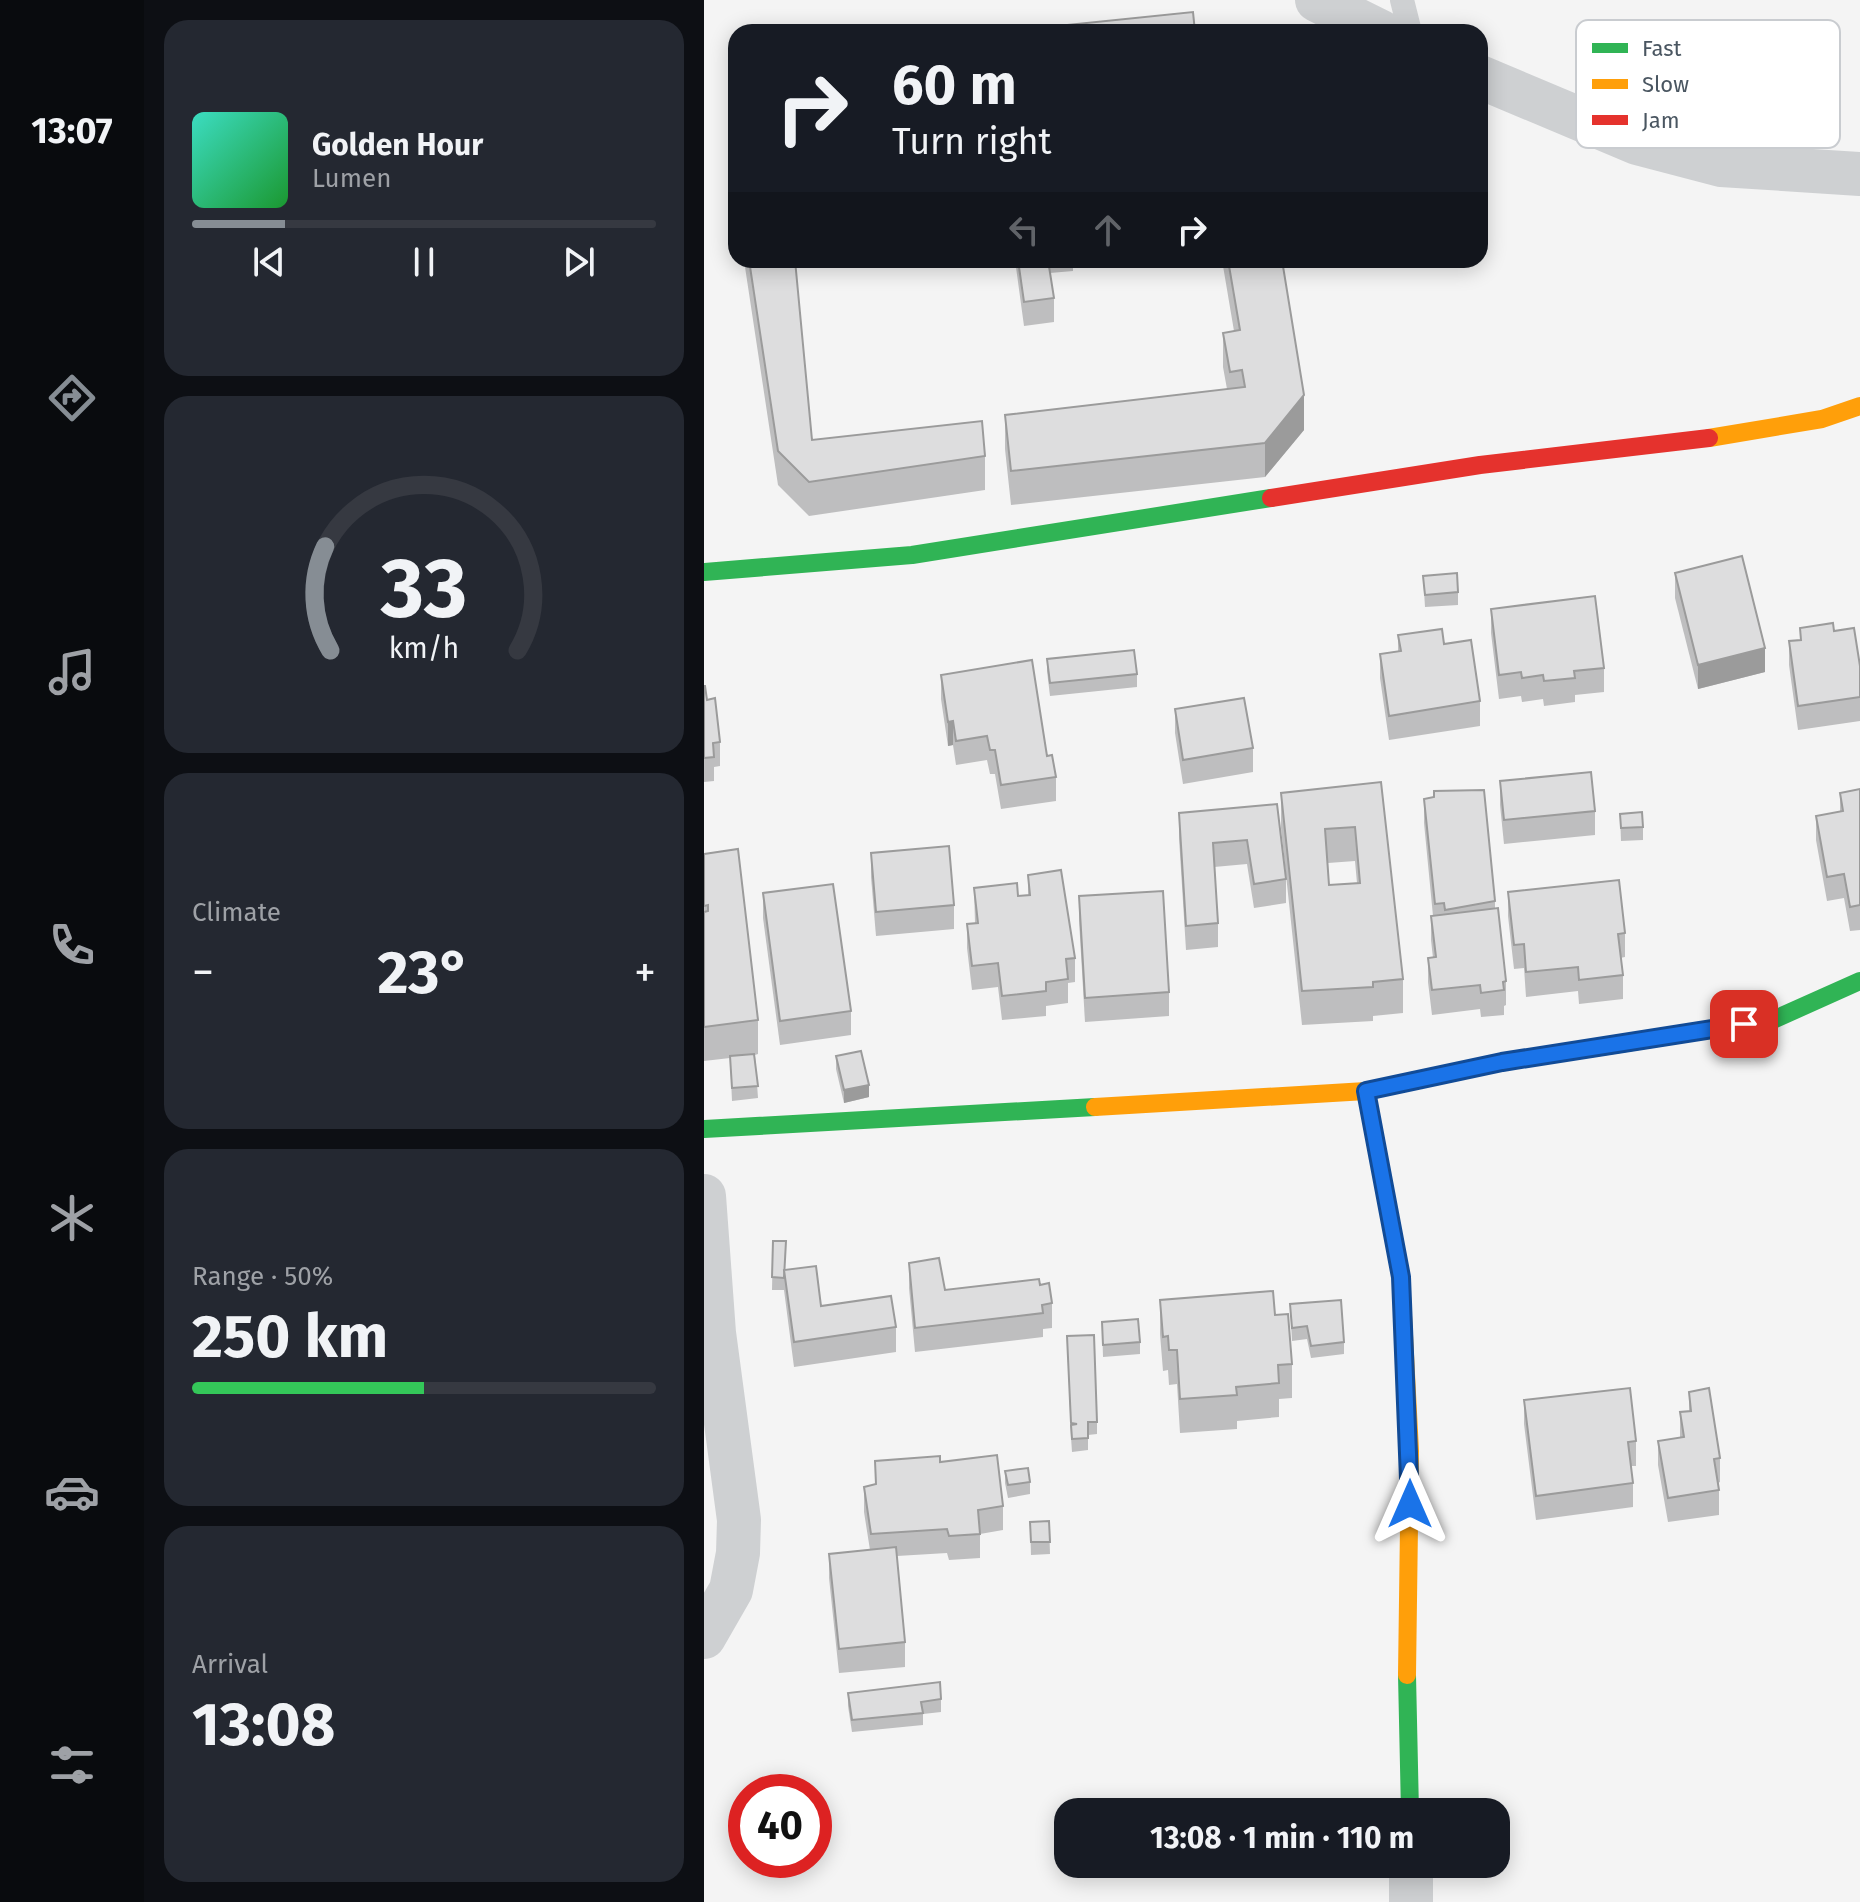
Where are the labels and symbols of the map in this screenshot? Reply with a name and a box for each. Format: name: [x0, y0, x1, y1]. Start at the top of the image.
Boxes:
legend: [1576, 20, 1840, 148]
text: Fast: [1642, 35, 1682, 62]
text: Slow: [1642, 71, 1689, 98]
text: Jam: [1642, 107, 1680, 134]
pin: [1710, 990, 1778, 1058]
position arrow: [1368, 1462, 1452, 1546]
speed limit sign: 40: [728, 1774, 832, 1878]

